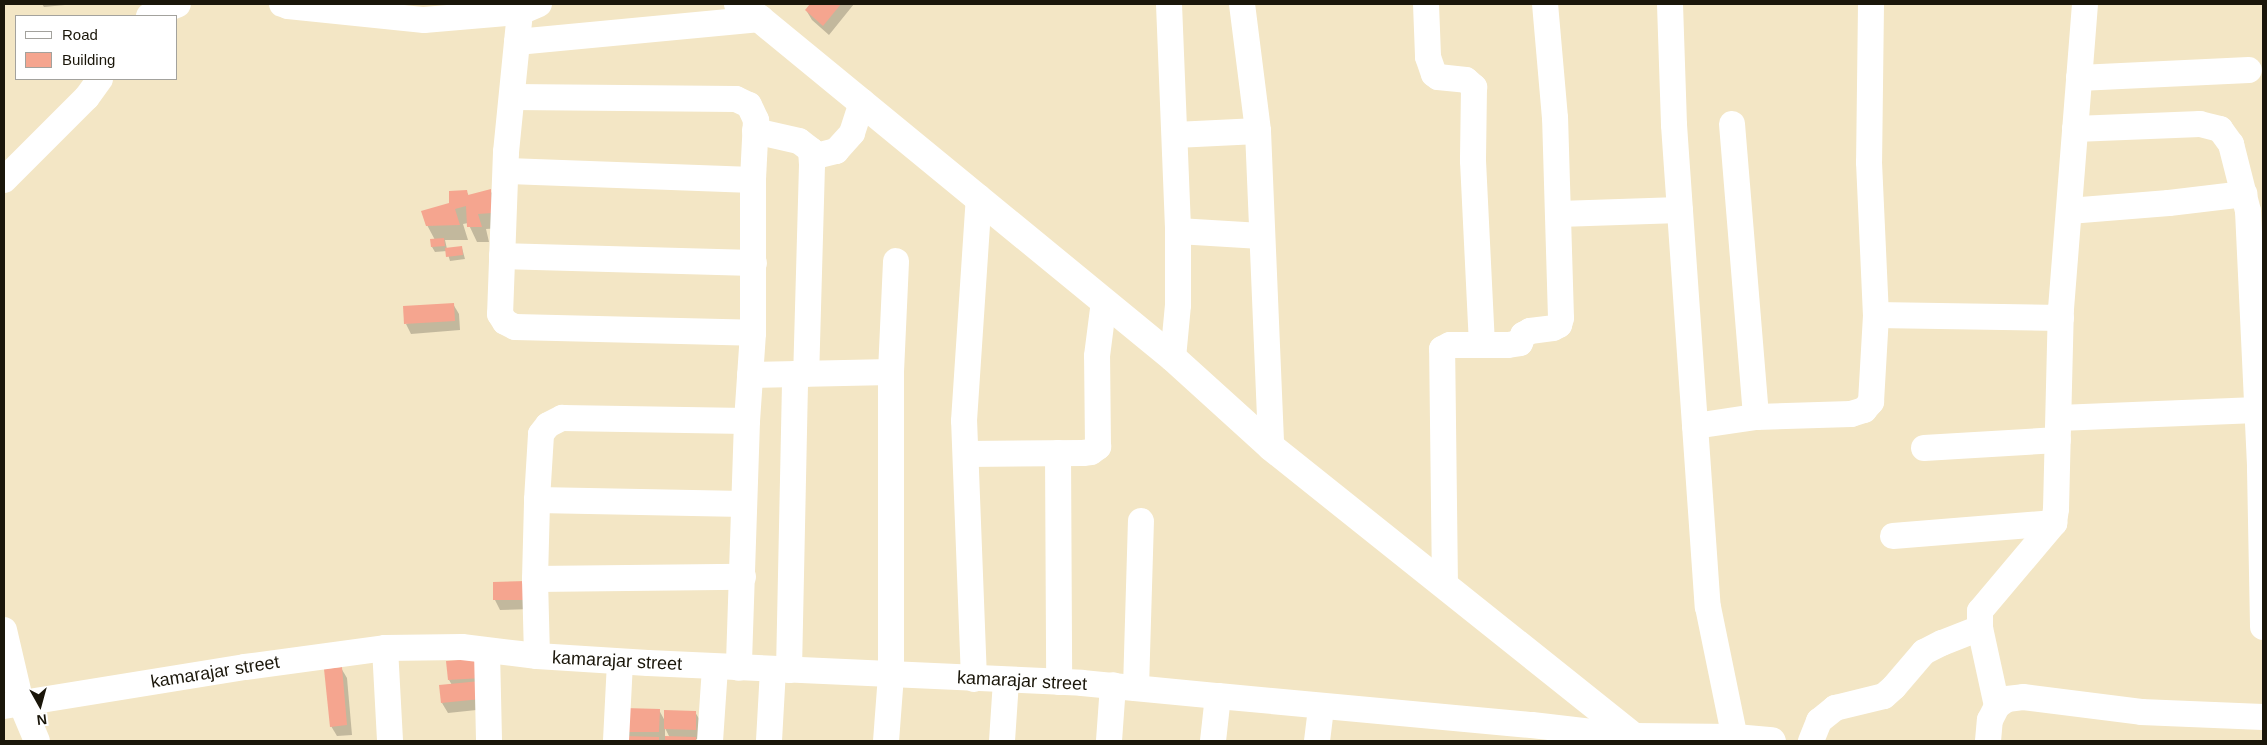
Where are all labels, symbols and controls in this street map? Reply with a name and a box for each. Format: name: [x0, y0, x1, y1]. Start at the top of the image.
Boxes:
legend: [15, 15, 178, 80]
text: Road: [62, 26, 98, 43]
text: Building: [62, 51, 115, 68]
street label: kamarajar street: [552, 647, 682, 675]
street label: kamarajar street: [149, 651, 281, 693]
street label: kamarajar street: [957, 667, 1087, 695]
north arrow: [15, 680, 65, 730]
text: N: [36, 711, 48, 728]

